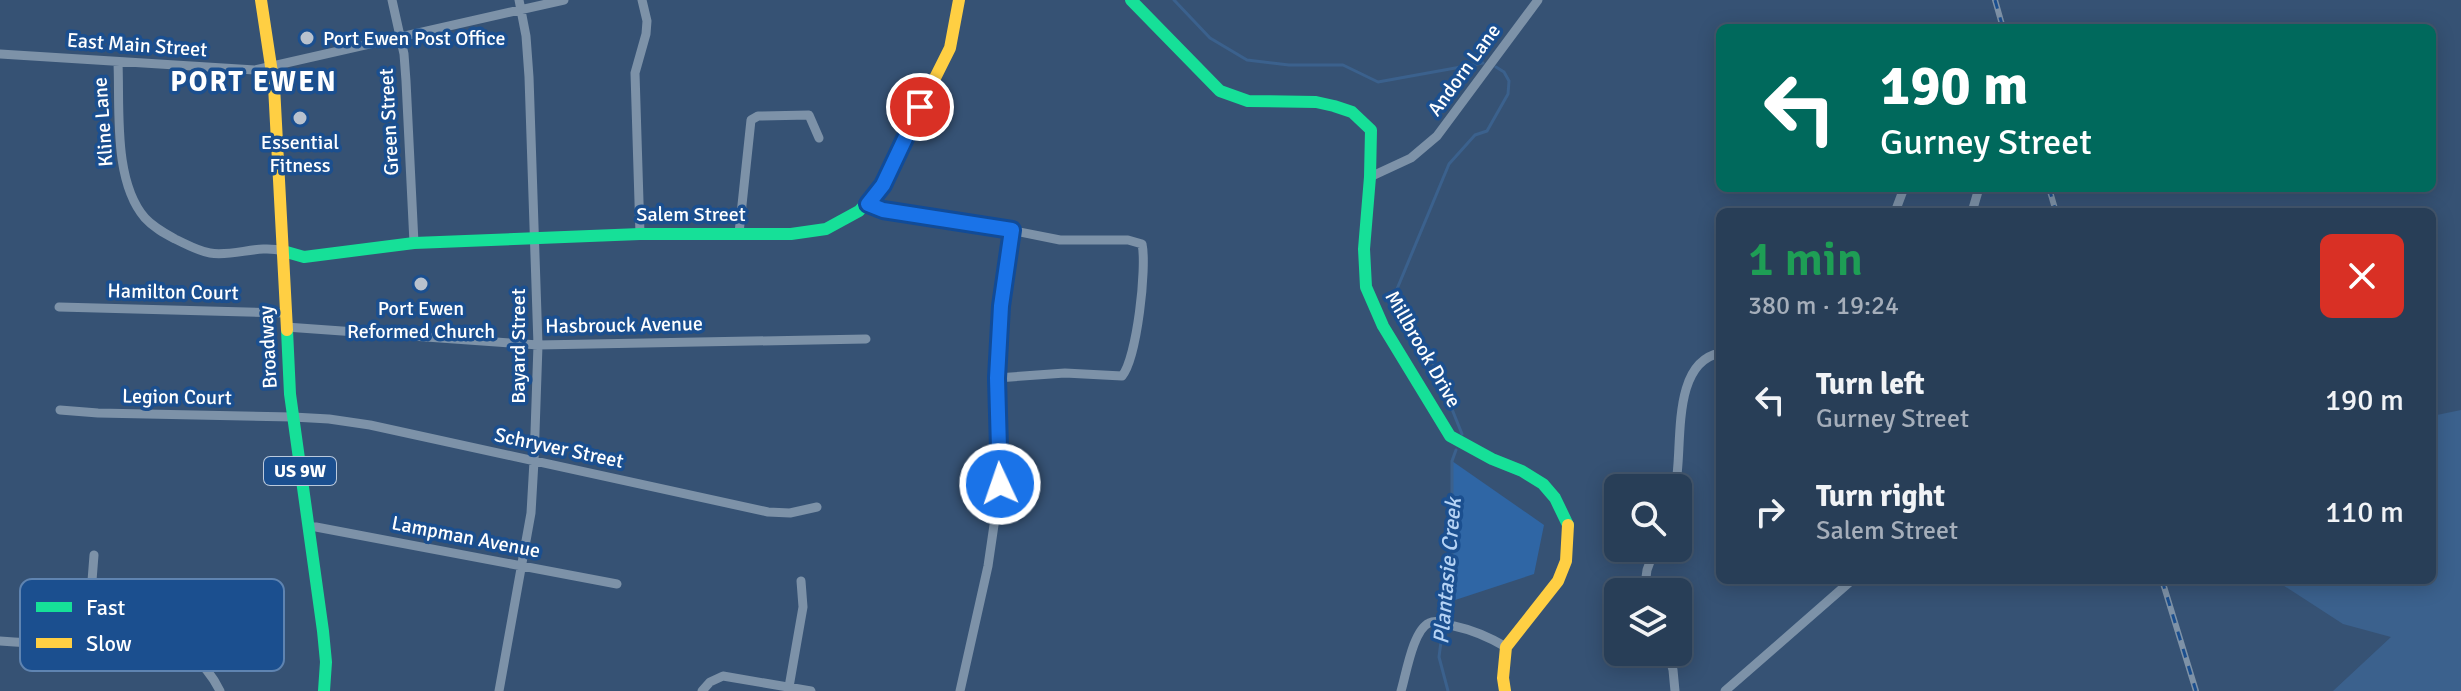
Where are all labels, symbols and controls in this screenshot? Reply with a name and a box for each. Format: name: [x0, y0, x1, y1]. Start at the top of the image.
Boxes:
street label: Andorn Lane: [1422, 19, 1506, 121]
place label: Port Ewen Post Office: [323, 26, 506, 51]
street label: East Main Street: [66, 28, 208, 62]
marker: Port Ewen Post Office: [298, 29, 316, 47]
text: 190 m: [1880, 51, 2028, 120]
icon: left: [1748, 56, 1852, 160]
district label: PORT EWEN: [170, 65, 338, 99]
street label: Green Street: [374, 68, 404, 176]
pin: [886, 73, 954, 141]
street label: Kline Lane: [87, 76, 119, 168]
icon: arrive: [898, 85, 942, 129]
marker: Essential Fitness: [291, 109, 309, 127]
text: Gurney Street: [1880, 120, 2092, 165]
place label: Essential Fitness: [261, 130, 339, 178]
street label: Salem Street: [636, 202, 746, 227]
text: 1 min: [1748, 230, 1863, 289]
button: close: [2320, 234, 2404, 318]
marker: Port Ewen Reformed Church: [412, 275, 430, 293]
street label: Hamilton Court: [107, 278, 239, 306]
street label: Millbrook Drive: [1380, 286, 1466, 412]
street label: Bayard Street: [506, 288, 531, 404]
text: 380 m · 19:24: [1748, 290, 1899, 322]
place label: Port Ewen Reformed Church: [347, 296, 495, 344]
street label: Broadway: [253, 304, 283, 389]
street label: Hasbrouck Avenue: [545, 311, 703, 339]
text: Turn left: [1816, 366, 1925, 403]
icon: left: [1748, 378, 1792, 422]
text: 190 m: [2325, 382, 2404, 419]
street label: Legion Court: [122, 384, 232, 410]
text: Gurney Street: [1816, 403, 1969, 435]
street label: Schryver Street: [492, 422, 626, 474]
position arrow: [958, 442, 1042, 526]
road number: US 9W: [264, 457, 336, 485]
map controls: [1604, 474, 1692, 666]
button: search: [1604, 474, 1692, 562]
text: Turn right: [1816, 478, 1945, 515]
icon: right: [1748, 490, 1792, 534]
text: 110 m: [2325, 494, 2404, 531]
water label: Plantasie Creek: [1427, 495, 1467, 645]
street label: Lampman Avenue: [390, 510, 542, 564]
text: Salem Street: [1816, 515, 1958, 547]
button: layers: [1604, 578, 1692, 666]
legend: [20, 579, 284, 671]
text: Fast: [86, 594, 126, 621]
text: Slow: [86, 630, 132, 657]

